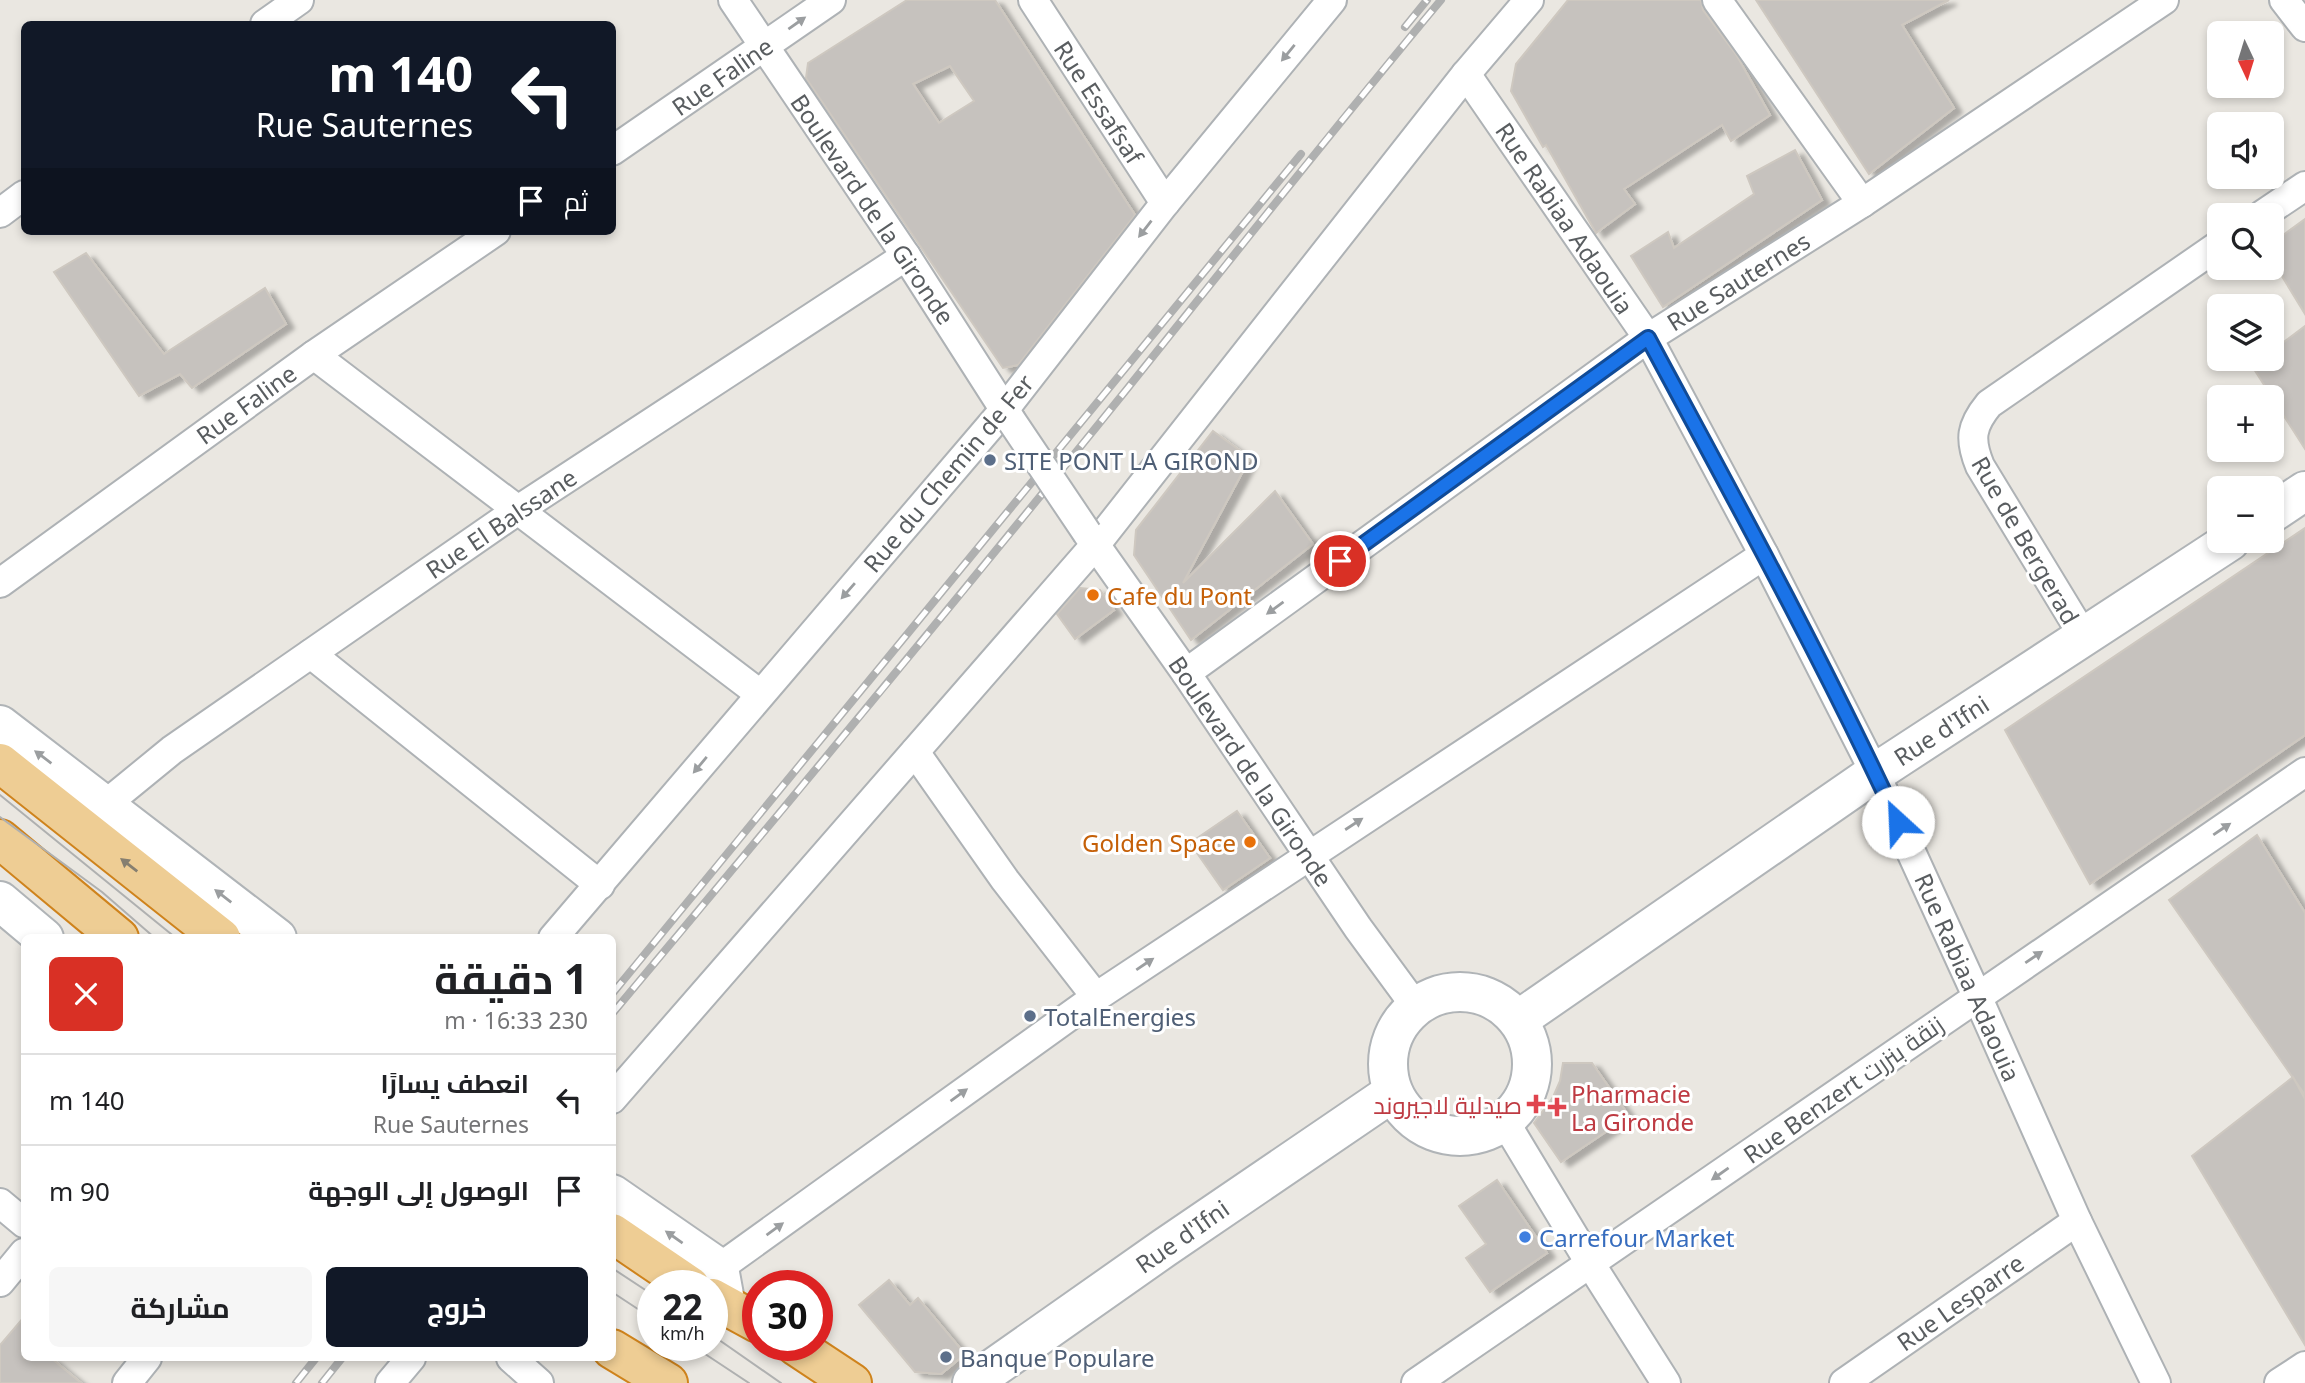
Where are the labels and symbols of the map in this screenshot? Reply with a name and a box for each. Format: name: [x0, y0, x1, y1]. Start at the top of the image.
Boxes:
one-way arrow: [788, 16, 806, 30]
north arrow: [2207, 21, 2284, 98]
street label: Rue Faline: [665, 29, 779, 123]
street label: Rue Essafsaf: [1047, 34, 1152, 171]
one-way arrow: [1281, 43, 1296, 61]
street label: Boulevard de la Gironde: [783, 87, 963, 331]
street label: Rue Rabiaa Adaouia: [1489, 116, 1641, 320]
one-way arrow: [1138, 220, 1152, 238]
street label: Rue Sauternes: [1660, 224, 1816, 338]
street label: Rue Faline: [189, 356, 303, 452]
street label: Rue du Chemin de Fer: [855, 367, 1041, 579]
place label: SITE PONT LA GIROND: [1004, 444, 1259, 477]
street label: Rue de Bergerad: [1964, 450, 2088, 630]
marker: SITE PONT LA GIROND: [982, 452, 998, 468]
street label: Rue El Balssane: [419, 460, 583, 586]
pin: [1310, 531, 1370, 591]
place label: Cafe du Pont: [1107, 579, 1252, 612]
one-way arrow: [841, 583, 856, 600]
marker: Cafe du Pont: [1085, 587, 1101, 603]
one-way arrow: [1266, 601, 1284, 615]
street label: Boulevard de la Gironde: [1161, 649, 1341, 893]
street label: Rue d'Ifni: [1887, 687, 1995, 773]
one-way arrow: [33, 750, 52, 764]
one-way arrow: [693, 755, 708, 773]
position arrow: [1861, 785, 1935, 859]
one-way arrow: [1345, 818, 1364, 831]
one-way arrow: [2213, 822, 2231, 836]
place label: Golden Space: [1082, 826, 1236, 859]
marker: Golden Space: [1242, 834, 1258, 850]
one-way arrow: [120, 858, 138, 873]
street label: Rue Rabiaa Adaouia: [1907, 868, 2029, 1086]
one-way arrow: [214, 888, 232, 903]
one-way arrow: [2025, 950, 2043, 964]
one-way arrow: [1136, 957, 1154, 971]
place label: TotalEnergies: [1044, 1000, 1196, 1033]
street label: Rue Benzert زنقة بنزرت: [1736, 1007, 1950, 1171]
marker: TotalEnergies: [1022, 1008, 1038, 1024]
place label: Pharmacie La Gironde: [1571, 1077, 1694, 1138]
place label: صيدلية لاجيروند: [1373, 1088, 1522, 1121]
one-way arrow: [950, 1089, 968, 1103]
marker: صيدلية لاجيروند: [1528, 1096, 1544, 1112]
marker: Pharmacie La Gironde: [1549, 1099, 1565, 1115]
one-way arrow: [1711, 1167, 1729, 1181]
street label: Rue d'Ifni: [1129, 1192, 1235, 1280]
one-way arrow: [765, 1221, 783, 1236]
place label: Carrefour Market: [1539, 1221, 1735, 1254]
marker: Carrefour Market: [1517, 1229, 1533, 1245]
one-way arrow: [665, 1230, 683, 1244]
street label: Rue Lesparre: [1890, 1246, 2030, 1358]
speed limit sign: 30: [742, 1270, 833, 1361]
place label: Banque Populare: [960, 1341, 1155, 1374]
marker: Banque Populare: [938, 1349, 954, 1365]

